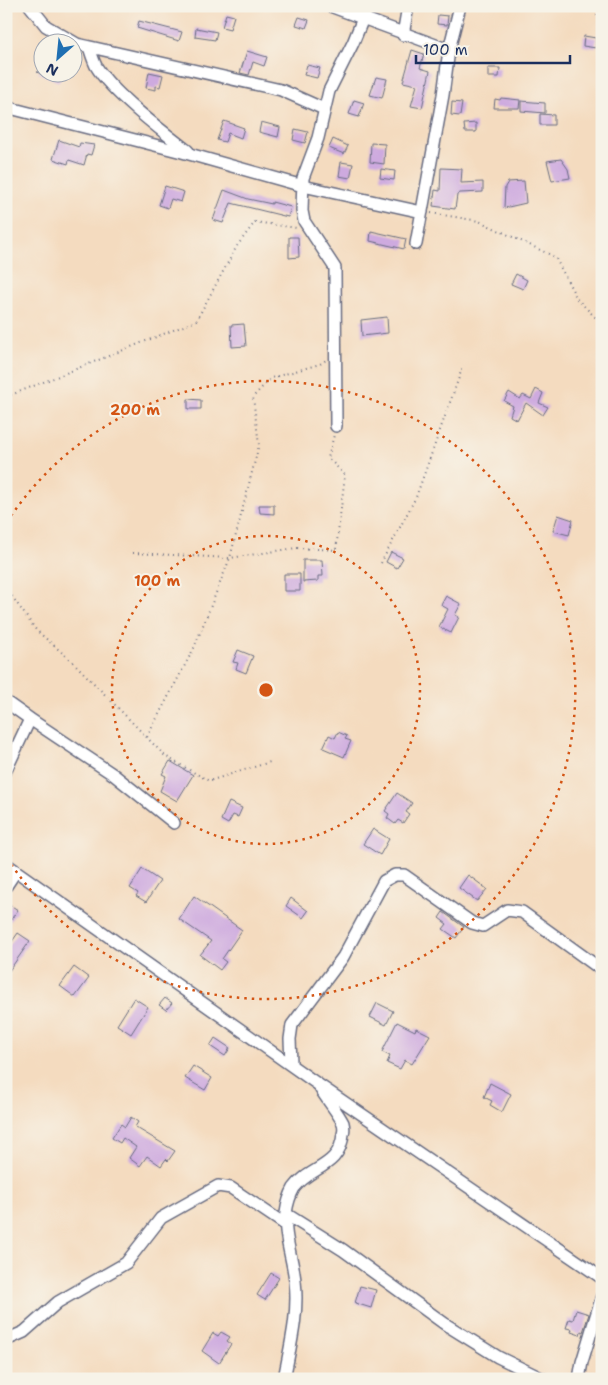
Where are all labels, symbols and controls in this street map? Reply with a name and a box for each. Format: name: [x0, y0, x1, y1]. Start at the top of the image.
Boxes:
north arrow: [32, 32, 82, 82]
scale bar: [416, 32, 569, 64]
text: 100 m: [423, 40, 468, 60]
text: N: [43, 59, 61, 80]
text: 200 m: [110, 400, 160, 420]
text: 100 m: [134, 571, 180, 591]
centre of rings: [257, 681, 275, 699]

